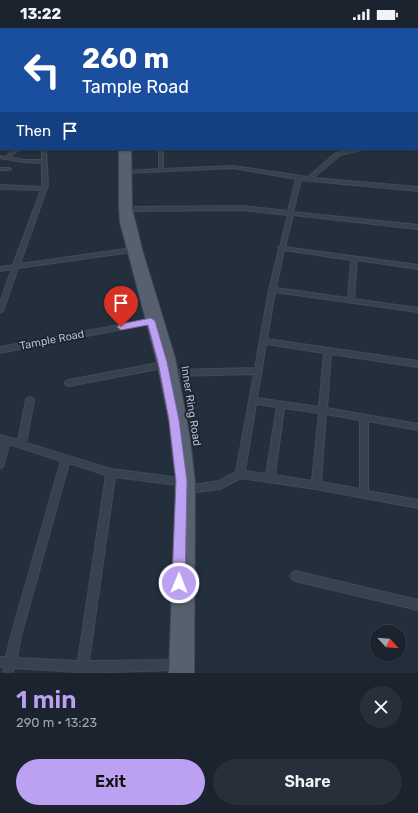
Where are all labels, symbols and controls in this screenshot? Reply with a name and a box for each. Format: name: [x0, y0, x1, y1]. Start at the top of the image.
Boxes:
text: 13:22: [20, 5, 61, 23]
text: 260 m: [82, 42, 169, 75]
icon: left: [16, 44, 68, 96]
text: Tample Road: [82, 76, 189, 98]
icon: arrive: [59, 120, 81, 142]
text: Then: [16, 122, 51, 140]
pin: [104, 286, 138, 327]
icon: arrive: [110, 292, 132, 314]
street label: Tample Road: [19, 327, 85, 353]
street label: Inner Ring Road: [178, 365, 204, 447]
position arrow: [158, 562, 200, 604]
north arrow: [370, 625, 406, 661]
map controls: [370, 625, 406, 661]
text: 1 min: [16, 686, 76, 714]
button: close: [360, 686, 402, 728]
text: 290 m · 13:23: [16, 715, 97, 730]
button: Exit: [16, 759, 205, 805]
button: Share: [213, 759, 402, 805]

